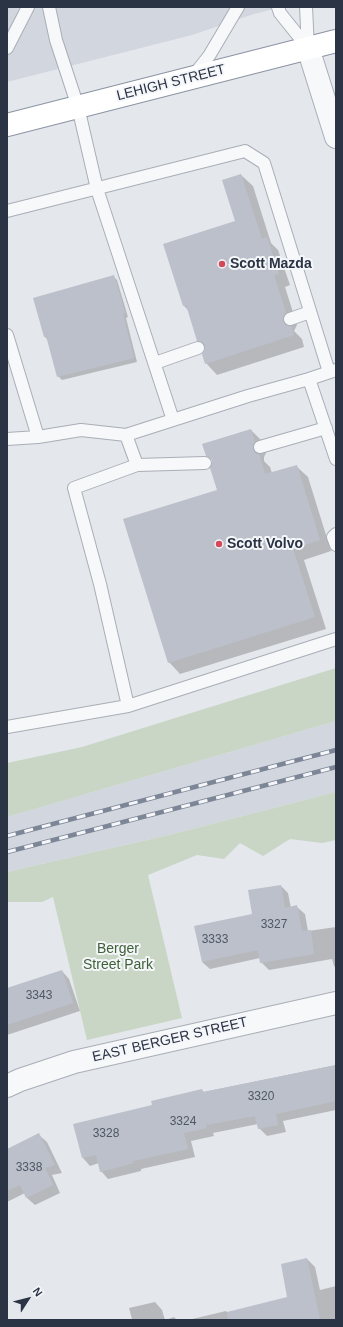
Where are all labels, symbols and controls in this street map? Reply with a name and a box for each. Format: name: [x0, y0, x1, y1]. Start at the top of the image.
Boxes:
street label: LEHIGH STREET: [115, 61, 227, 105]
place label: Scott Mazda: [230, 256, 312, 272]
marker: Scott Mazda: [217, 259, 227, 269]
place label: Scott Volvo: [227, 536, 303, 552]
marker: Scott Volvo: [214, 539, 224, 549]
house number: 3327: [261, 918, 287, 932]
house number: 3333: [202, 933, 228, 947]
park label: Berger Street Park: [83, 941, 153, 974]
house number: 3343: [26, 989, 52, 1003]
street label: EAST BERGER STREET: [91, 1014, 249, 1066]
house number: 3320: [248, 1090, 274, 1104]
house number: 3324: [170, 1115, 196, 1129]
house number: 3328: [93, 1127, 119, 1141]
house number: 3338: [16, 1161, 42, 1175]
north arrow: [8, 1279, 48, 1319]
text: N: [31, 1285, 45, 1299]

